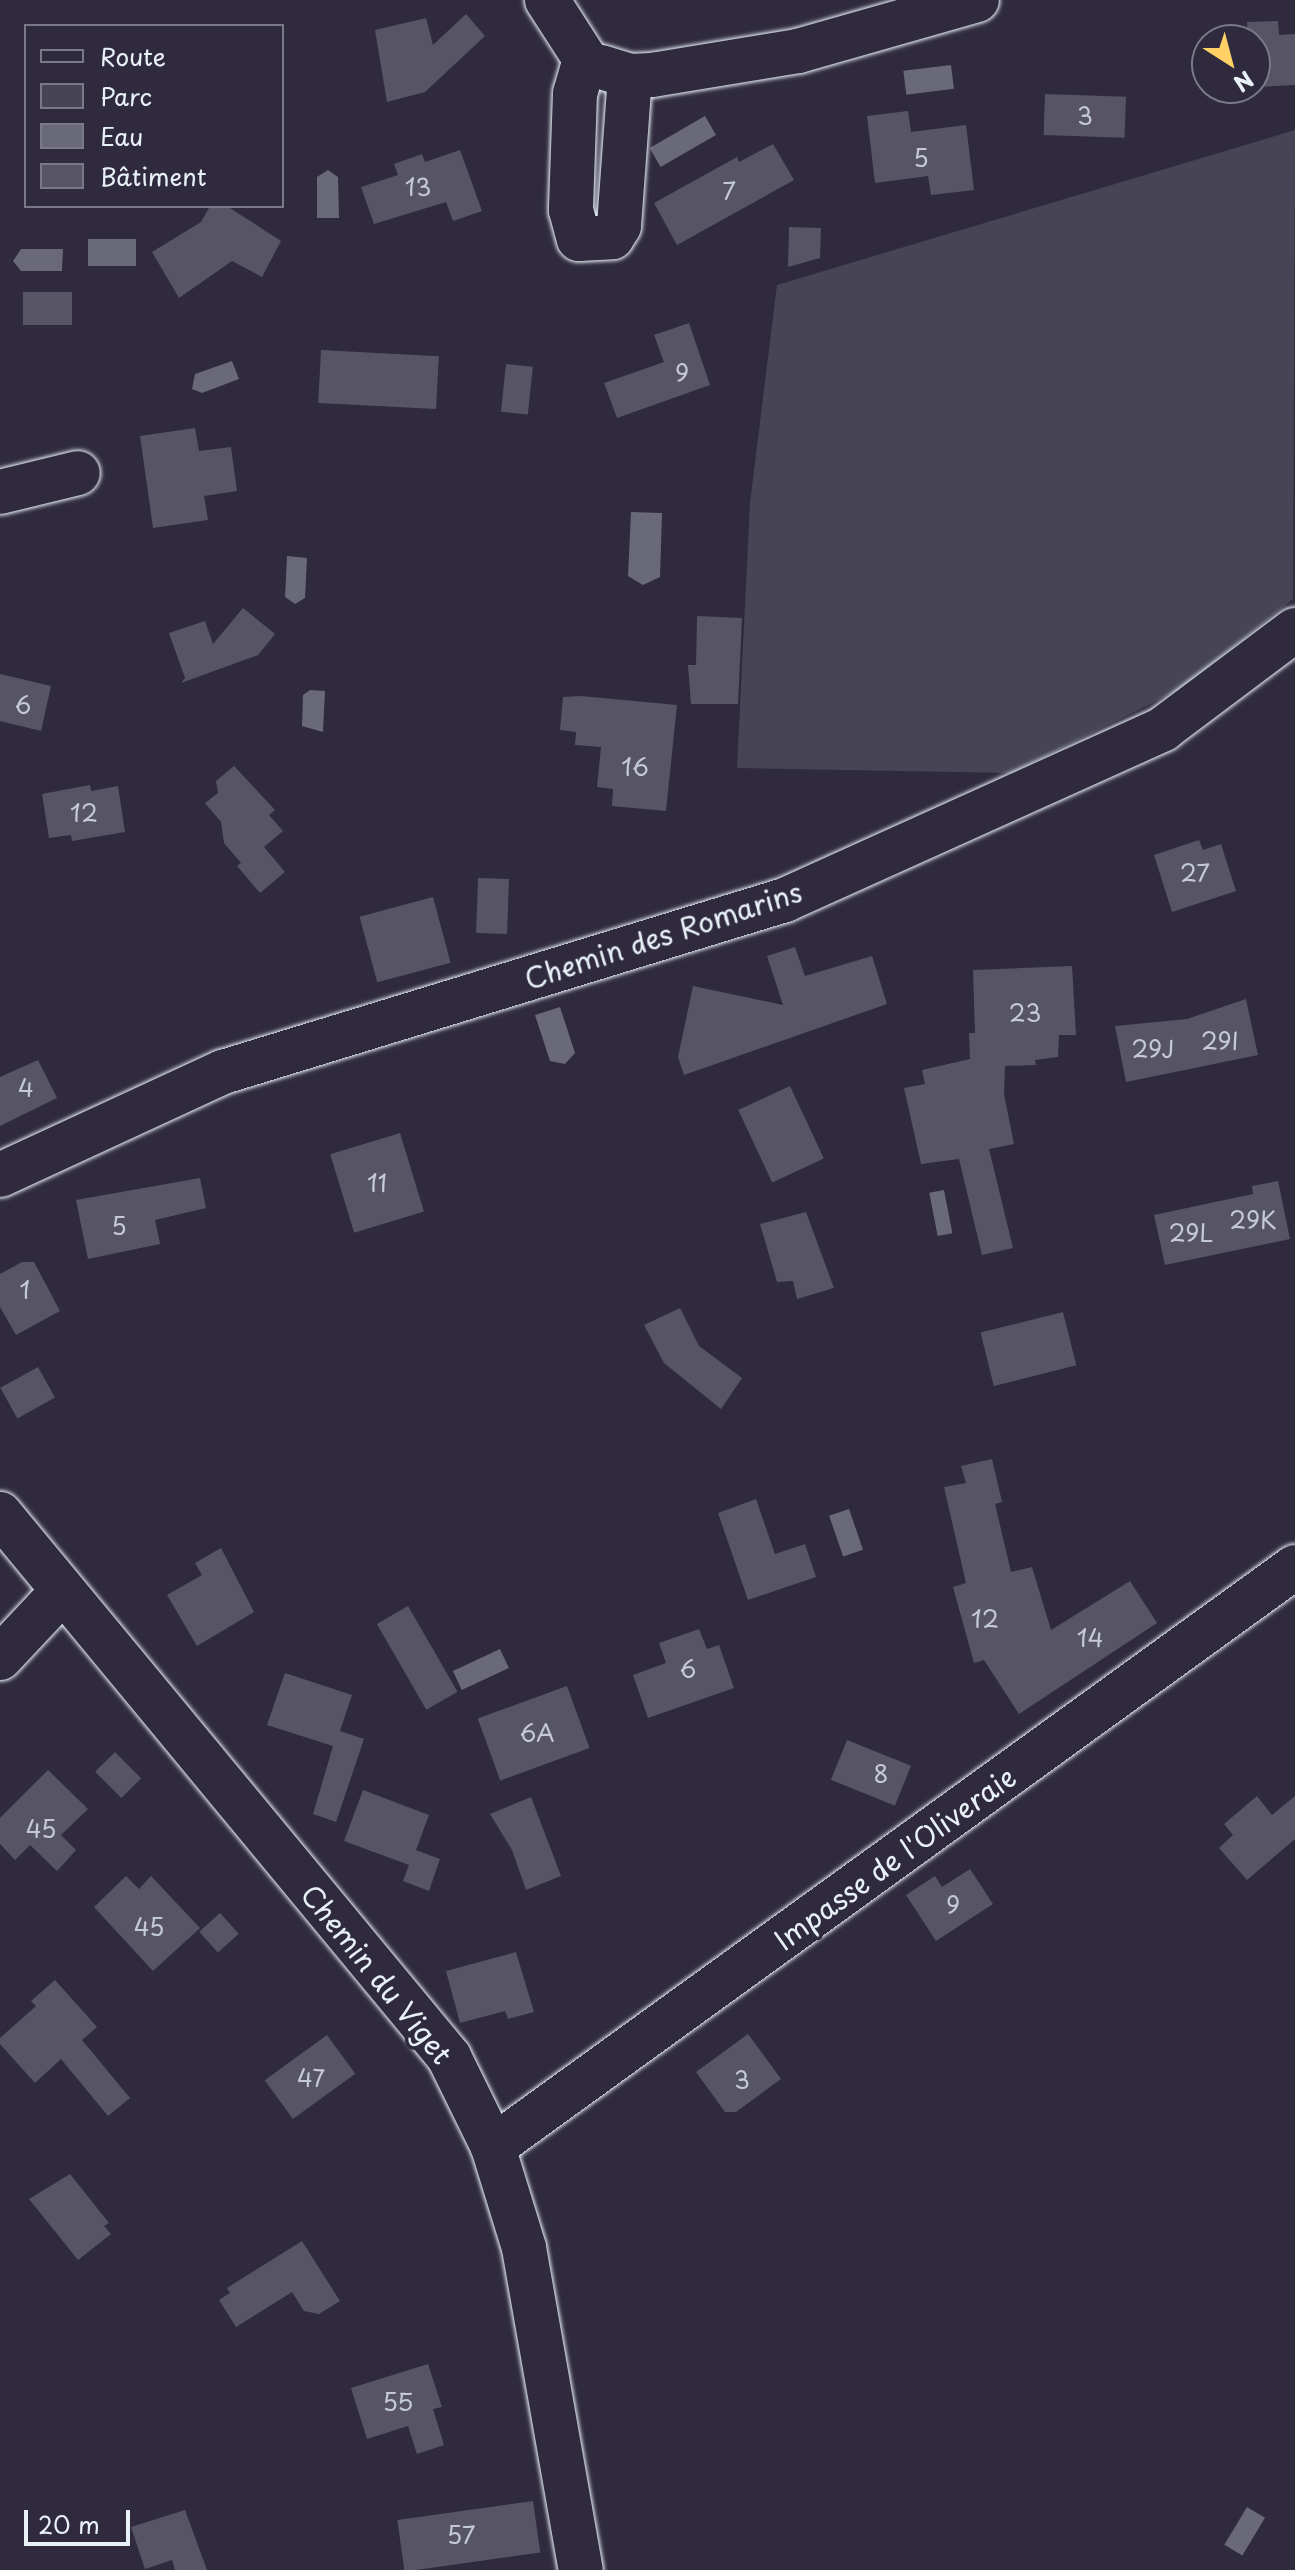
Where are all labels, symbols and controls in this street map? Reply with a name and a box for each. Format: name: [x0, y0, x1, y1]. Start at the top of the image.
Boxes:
legend: [24, 24, 284, 208]
north arrow: [1191, 24, 1271, 104]
text: Route: [100, 38, 166, 74]
text: N: [1227, 64, 1261, 101]
text: Parc: [100, 78, 152, 114]
house number: 3: [1077, 102, 1093, 130]
text: Eau: [100, 118, 143, 154]
house number: 5: [913, 144, 929, 172]
text: Bâtiment: [100, 158, 207, 194]
house number: 13: [405, 173, 431, 201]
house number: 7: [722, 177, 736, 205]
house number: 9: [675, 359, 689, 387]
house number: 6: [15, 691, 31, 719]
house number: 16: [621, 753, 649, 781]
house number: 12: [70, 799, 98, 827]
house number: 27: [1180, 859, 1210, 887]
street label: Chemin des Romarins: [520, 874, 806, 996]
house number: 23: [1009, 999, 1041, 1027]
house number: 29I: [1201, 1027, 1239, 1055]
house number: 29J: [1131, 1035, 1175, 1063]
house number: 4: [18, 1074, 34, 1102]
house number: 11: [367, 1169, 387, 1197]
house number: 29K: [1229, 1206, 1277, 1234]
house number: 5: [111, 1212, 127, 1240]
house number: 29L: [1169, 1219, 1213, 1247]
house number: 1: [20, 1276, 30, 1304]
house number: 12: [971, 1605, 999, 1633]
house number: 14: [1077, 1624, 1103, 1652]
house number: 6: [680, 1655, 696, 1683]
house number: 6A: [519, 1719, 555, 1747]
street label: Impasse de l'Oliveraie: [767, 1758, 1023, 1958]
house number: 8: [874, 1760, 888, 1788]
house number: 45: [26, 1815, 56, 1843]
street label: Chemin du Viget: [294, 1877, 460, 2071]
house number: 9: [946, 1891, 960, 1919]
house number: 45: [134, 1913, 164, 1941]
house number: 47: [297, 2064, 325, 2092]
house number: 3: [734, 2066, 750, 2094]
house number: 55: [383, 2388, 413, 2416]
scale bar: [28, 2494, 134, 2544]
text: 20 m: [38, 2506, 100, 2542]
house number: 57: [447, 2521, 475, 2549]

